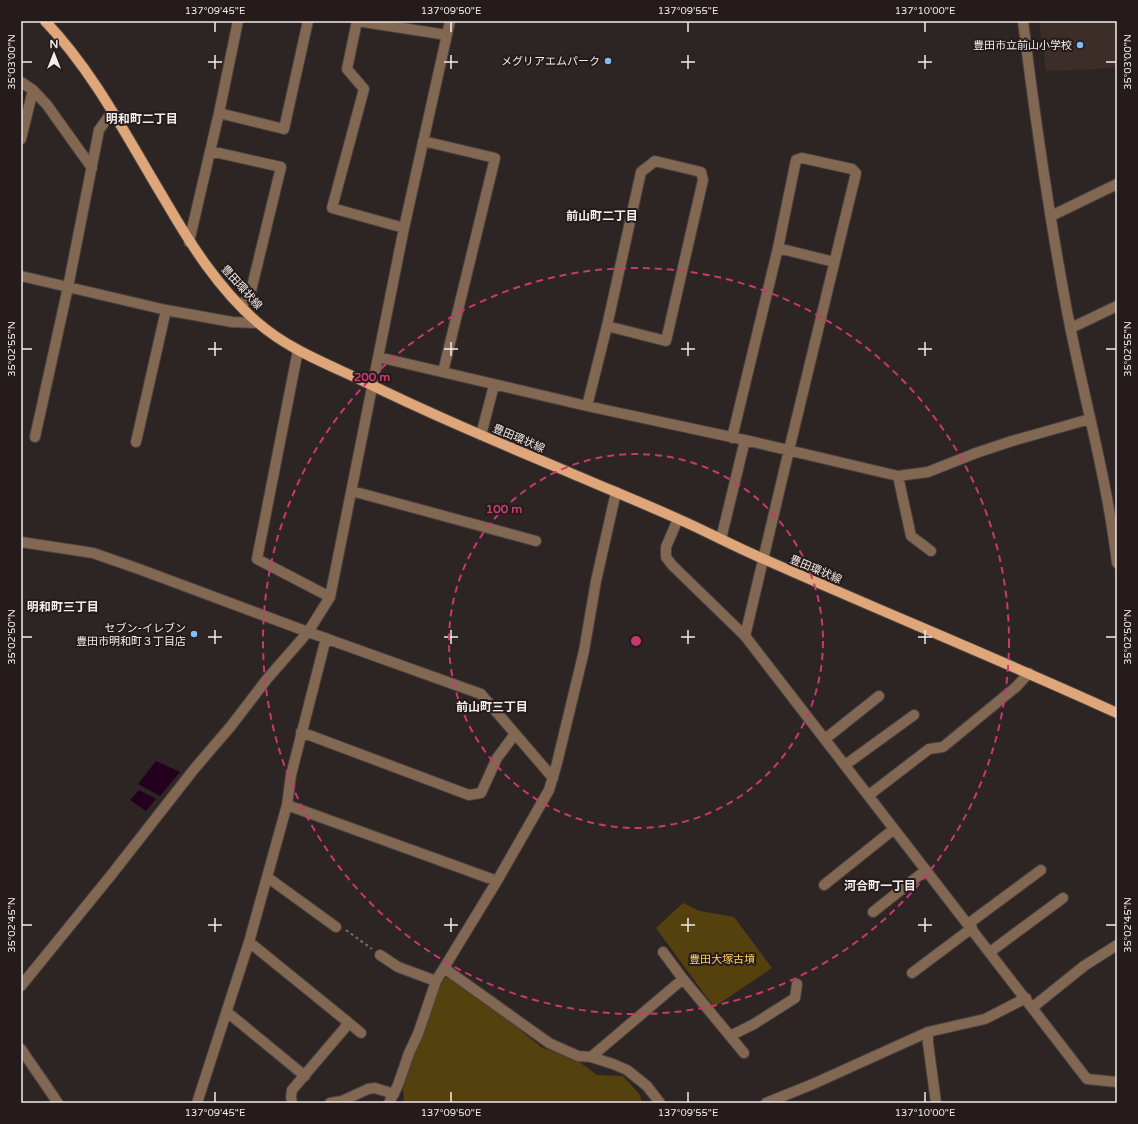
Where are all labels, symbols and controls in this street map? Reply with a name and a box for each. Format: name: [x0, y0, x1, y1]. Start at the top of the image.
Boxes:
text: 137°09'45"E: [185, 5, 245, 17]
text: 137°09'50"E: [421, 5, 481, 17]
text: 137°09'55"E: [658, 5, 718, 17]
text: 137°10'00"E: [895, 5, 955, 17]
text: 35°03'00"N: [6, 34, 18, 90]
north arrow: [34, 34, 74, 74]
text: 35°03'00"N: [1122, 34, 1134, 90]
text: N: [50, 38, 58, 51]
place label: 豊田市立前山小学校: [973, 39, 1072, 52]
marker: 豊田市立前山小学校: [1075, 40, 1085, 50]
place label: メグリアエムパーク: [501, 55, 600, 68]
marker: メグリアエムパーク: [603, 56, 613, 66]
district label: 明和町二丁目: [106, 112, 178, 126]
district label: 前山町二丁目: [566, 209, 638, 223]
street label: 豊田環状線: [218, 263, 265, 312]
text: 35°02'55"N: [6, 321, 18, 377]
text: 35°02'55"N: [1122, 321, 1134, 377]
text: 200 m: [354, 370, 390, 384]
street label: 豊田環状線: [491, 422, 547, 455]
text: 100 m: [486, 502, 522, 516]
street label: 豊田環状線: [788, 553, 844, 586]
district label: 明和町三丁目: [27, 600, 99, 614]
text: 35°02'50"N: [6, 609, 18, 665]
text: 35°02'50"N: [1122, 609, 1134, 665]
place label: セブン-イレブン 豊田市明和町３丁目店: [76, 622, 186, 648]
marker: セブン-イレブン 豊田市明和町３丁目店: [189, 629, 199, 639]
centre of rings: [629, 634, 643, 648]
district label: 前山町三丁目: [456, 700, 528, 714]
district label: 河合町一丁目: [844, 879, 916, 893]
text: 35°02'45"N: [6, 897, 18, 953]
text: 35°02'45"N: [1122, 897, 1134, 953]
park label: 豊田大塚古墳: [689, 953, 755, 966]
text: 137°09'45"E: [185, 1107, 245, 1119]
text: 137°09'50"E: [421, 1107, 481, 1119]
text: 137°09'55"E: [658, 1107, 718, 1119]
text: 137°10'00"E: [895, 1107, 955, 1119]

